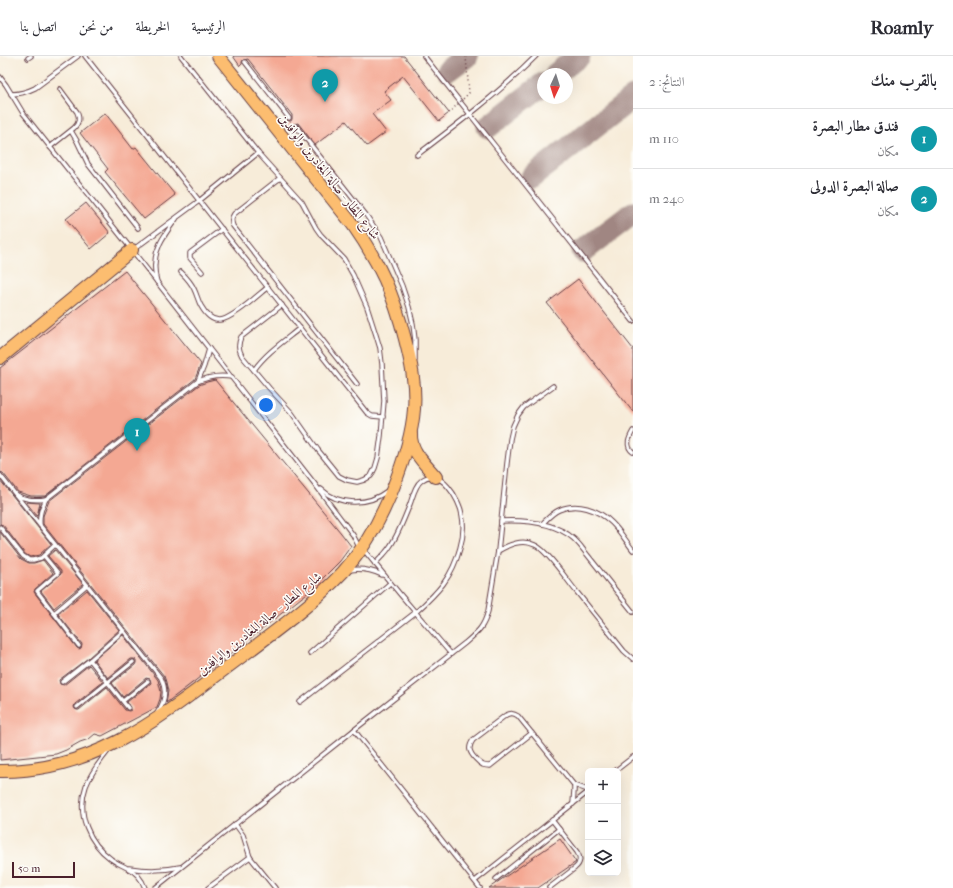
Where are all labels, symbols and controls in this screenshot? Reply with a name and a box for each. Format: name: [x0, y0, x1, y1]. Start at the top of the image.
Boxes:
text: Roamly: [870, 17, 933, 39]
text: اتصل بنا: [20, 18, 57, 35]
text: من نحن: [79, 18, 114, 35]
text: الخريطة: [136, 18, 170, 35]
text: الرئيسية: [192, 18, 225, 35]
north arrow: [537, 68, 573, 104]
pin: 2: [312, 69, 338, 102]
text: بالقرب منك: [871, 70, 937, 90]
text: النتائج: 2: [649, 74, 684, 89]
street label: شارع المطار - صالة المغادرين والوافدين: [273, 111, 383, 244]
text: فندق مطار البصرة: [813, 117, 899, 135]
text: 110 m: [649, 131, 679, 146]
text: 1: [922, 131, 926, 146]
text: مكان: [877, 144, 899, 159]
text: صالة البصرة الدولى: [810, 177, 899, 195]
text: 240 m: [649, 191, 684, 206]
text: 2: [921, 191, 927, 206]
text: مكان: [877, 204, 899, 219]
your location: [256, 395, 276, 415]
pin: 1: [124, 418, 150, 451]
street label: شارع المطار - صالة المغادرين والوافدين: [194, 569, 327, 681]
map controls: [585, 768, 621, 876]
button: +: [585, 768, 621, 804]
button: −: [585, 804, 621, 840]
button: layers: [585, 840, 621, 876]
scale bar: [12, 860, 75, 879]
text: 50 m: [18, 862, 40, 875]

